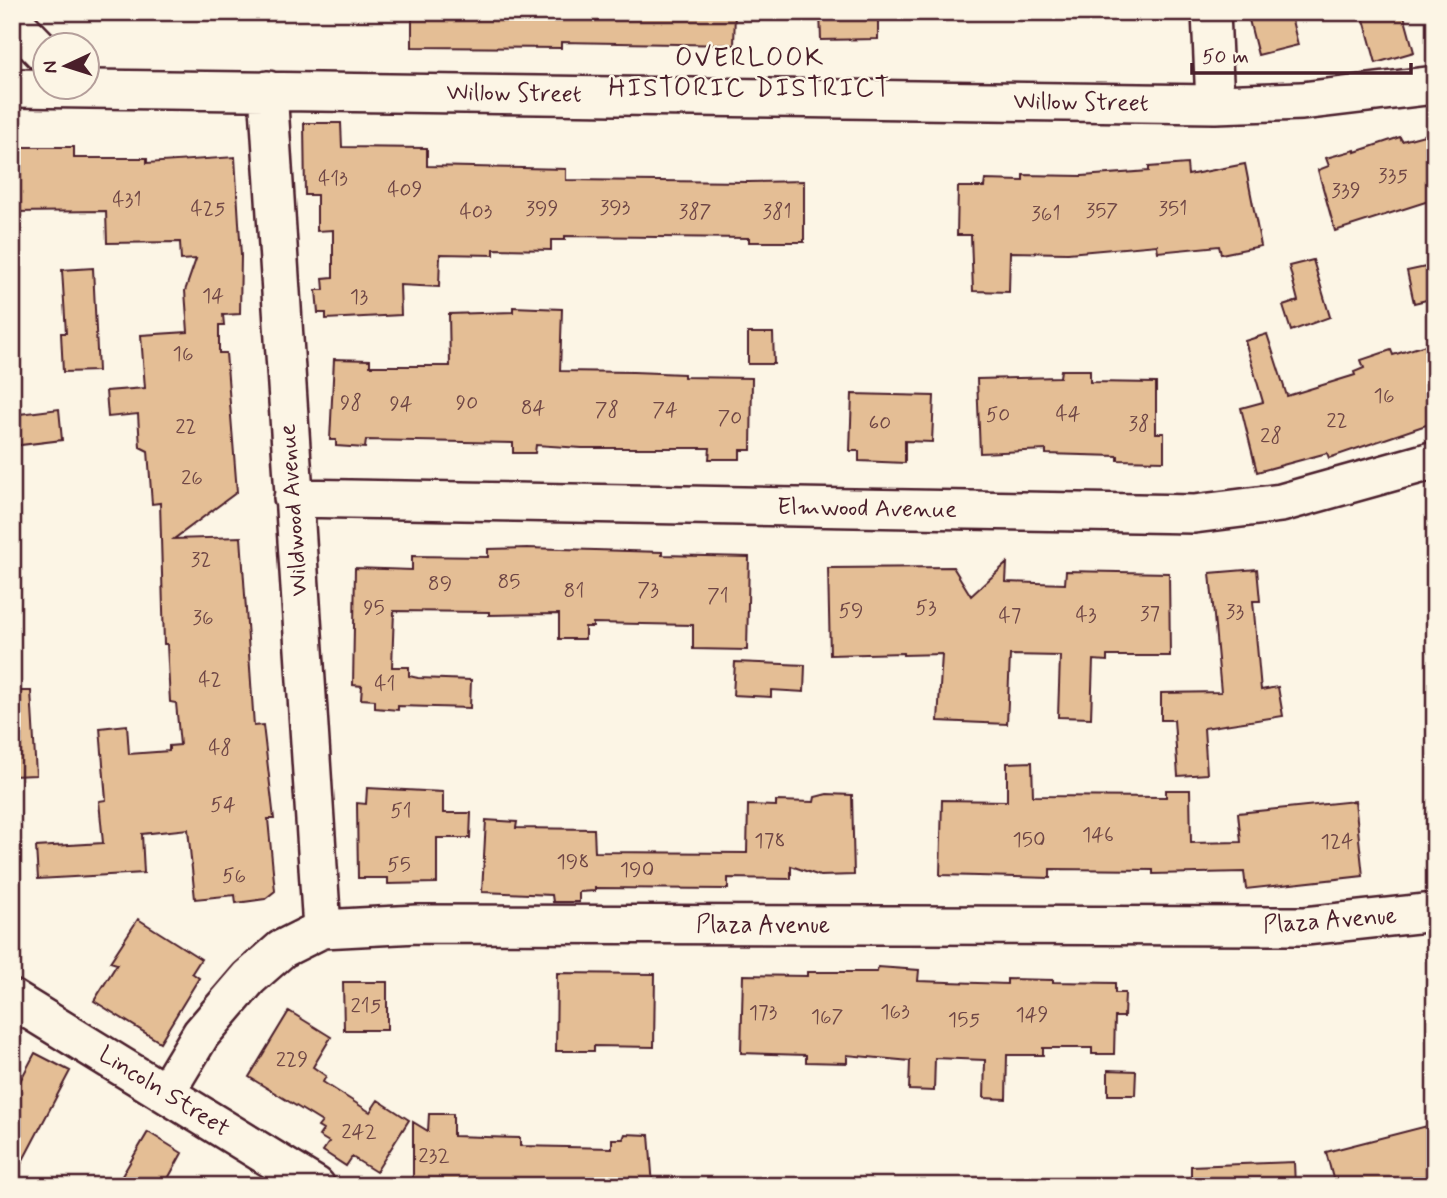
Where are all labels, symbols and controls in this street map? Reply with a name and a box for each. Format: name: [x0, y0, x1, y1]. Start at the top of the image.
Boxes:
north arrow: [32, 32, 102, 102]
scale bar: [1192, 32, 1410, 76]
district label: OVERLOOK HISTORIC DISTRICT: [608, 42, 892, 106]
text: 50 m: [1202, 43, 1249, 71]
text: N: [38, 60, 63, 74]
street label: Willow Street: [446, 77, 582, 111]
street label: Willow Street: [1013, 86, 1149, 120]
house number: 335: [1378, 162, 1408, 190]
house number: 413: [318, 165, 348, 193]
house number: 409: [387, 176, 423, 204]
house number: 339: [1331, 177, 1361, 205]
house number: 431: [112, 186, 142, 214]
house number: 393: [600, 194, 631, 222]
house number: 425: [191, 195, 226, 223]
house number: 399: [525, 195, 559, 223]
house number: 351: [1159, 195, 1187, 223]
house number: 357: [1086, 197, 1118, 225]
house number: 403: [460, 198, 493, 226]
house number: 387: [679, 198, 711, 226]
house number: 381: [762, 198, 792, 226]
house number: 361: [1031, 200, 1061, 228]
house number: 14: [202, 282, 224, 310]
house number: 13: [350, 283, 368, 311]
house number: 16: [173, 340, 194, 368]
house number: 16: [1374, 382, 1395, 410]
house number: 98: [340, 389, 362, 417]
house number: 90: [456, 389, 478, 417]
house number: 94: [389, 390, 413, 418]
house number: 84: [521, 394, 546, 422]
house number: 78: [595, 396, 619, 424]
house number: 74: [652, 396, 678, 424]
house number: 44: [1056, 400, 1081, 428]
house number: 50: [986, 401, 1010, 429]
house number: 70: [718, 404, 742, 432]
house number: 22: [1326, 407, 1348, 435]
house number: 60: [869, 409, 891, 437]
house number: 38: [1129, 410, 1150, 438]
house number: 22: [175, 413, 197, 441]
house number: 28: [1260, 422, 1282, 450]
street label: Wildwood Avenue: [272, 423, 315, 597]
house number: 26: [181, 464, 203, 492]
street label: Elmwood Avenue: [777, 492, 957, 526]
house number: 32: [191, 546, 211, 574]
house number: 85: [497, 568, 521, 596]
house number: 89: [428, 570, 452, 598]
house number: 73: [637, 576, 659, 604]
house number: 81: [564, 577, 584, 605]
house number: 71: [707, 582, 729, 610]
house number: 95: [363, 594, 385, 622]
house number: 53: [915, 594, 937, 622]
house number: 59: [838, 597, 864, 625]
house number: 33: [1226, 598, 1244, 626]
house number: 37: [1140, 600, 1160, 628]
house number: 43: [1075, 601, 1097, 629]
house number: 47: [999, 602, 1021, 630]
house number: 36: [192, 604, 214, 632]
house number: 42: [198, 666, 222, 694]
house number: 41: [374, 670, 396, 698]
house number: 48: [208, 734, 232, 762]
house number: 54: [210, 791, 236, 819]
house number: 51: [390, 797, 412, 825]
house number: 146: [1082, 821, 1114, 849]
house number: 150: [1012, 826, 1046, 854]
house number: 178: [754, 827, 786, 855]
house number: 124: [1321, 828, 1353, 856]
house number: 198: [556, 848, 590, 876]
house number: 55: [387, 851, 411, 879]
house number: 190: [620, 856, 654, 884]
house number: 56: [222, 862, 246, 890]
street label: Plaza Avenue: [1262, 901, 1398, 941]
street label: Plaza Avenue: [696, 910, 830, 941]
house number: 215: [351, 992, 382, 1020]
house number: 163: [880, 998, 910, 1026]
house number: 173: [749, 999, 778, 1027]
house number: 149: [1015, 1001, 1049, 1029]
house number: 167: [811, 1003, 843, 1031]
house number: 155: [948, 1006, 980, 1034]
street label: Lincoln Street: [93, 1039, 235, 1145]
house number: 229: [276, 1046, 308, 1074]
house number: 242: [341, 1118, 377, 1146]
house number: 232: [418, 1142, 450, 1170]

